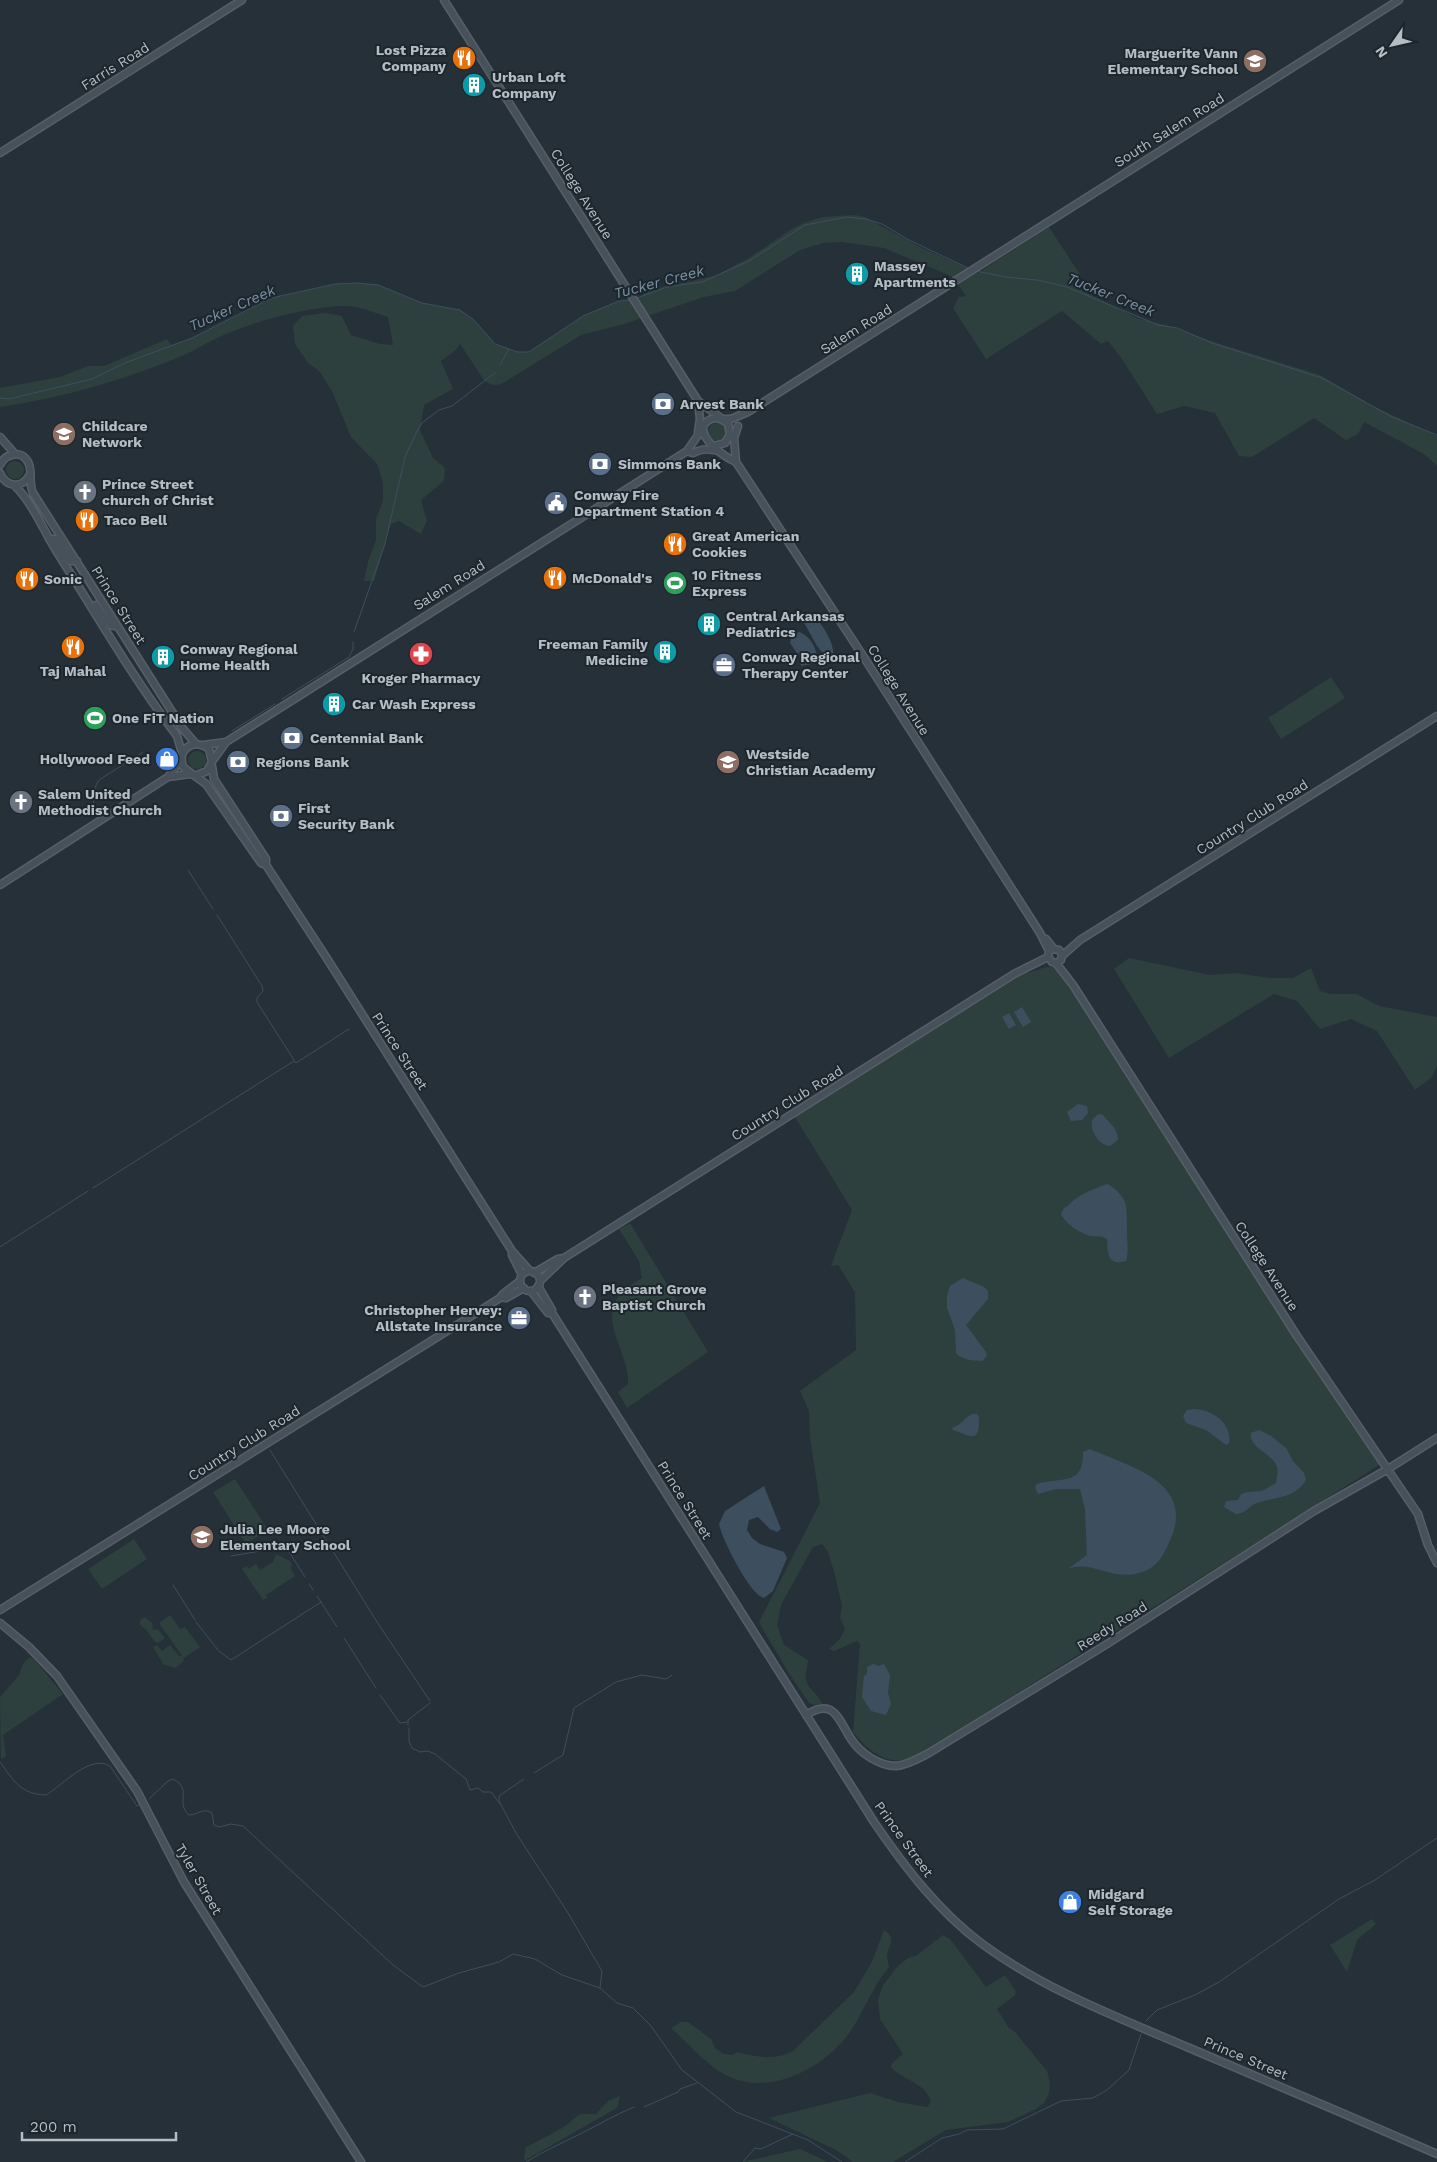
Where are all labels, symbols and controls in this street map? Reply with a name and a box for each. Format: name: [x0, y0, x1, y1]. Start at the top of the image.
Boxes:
north arrow: [1367, 20, 1417, 70]
street label: Farris Road: [78, 39, 152, 93]
place label: Lost Pizza Company: [376, 42, 447, 74]
text: N: [1372, 43, 1391, 61]
restaurant icon: Lost Pizza Company: [451, 45, 477, 71]
place label: Marguerite Vann Elementary School: [1108, 45, 1238, 77]
school or university icon: Marguerite Vann Elementary School: [1242, 48, 1268, 74]
place label: Urban Loft Company: [492, 69, 566, 101]
building icon: Urban Loft Company: [461, 72, 487, 98]
street label: South Salem Road: [1111, 90, 1227, 170]
street label: College Avenue: [548, 146, 616, 242]
place label: Massey Apartments: [874, 258, 956, 290]
water label: Tucker Creek: [612, 261, 707, 303]
building icon: Massey Apartments: [844, 261, 870, 287]
water label: Tucker Creek: [1065, 269, 1158, 321]
water label: Tucker Creek: [186, 281, 279, 335]
street label: Salem Road: [817, 301, 895, 357]
bank icon: Arvest Bank: [650, 391, 676, 417]
place label: Arvest Bank: [680, 396, 764, 412]
place label: Childcare Network: [82, 418, 148, 450]
school or university icon: Childcare Network: [51, 421, 77, 447]
bank icon: Simmons Bank: [587, 451, 613, 477]
place label: Simmons Bank: [618, 456, 721, 472]
place label: Prince Street church of Christ: [102, 476, 214, 508]
church icon: Prince Street church of Christ: [72, 479, 98, 505]
place label: Conway Fire Department Station 4: [574, 487, 724, 519]
public building icon: Conway Fire Department Station 4: [543, 490, 569, 516]
restaurant icon: Taco Bell: [74, 507, 100, 533]
place label: Taco Bell: [104, 512, 168, 528]
place label: Great American Cookies: [692, 528, 799, 560]
restaurant icon: Great American Cookies: [662, 531, 688, 557]
street label: Salem Road: [410, 557, 488, 613]
street label: Prince Street: [89, 563, 150, 647]
restaurant icon: McDonald's: [542, 565, 568, 591]
restaurant icon: Sonic: [14, 566, 40, 592]
place label: 10 Fitness Express: [692, 567, 762, 599]
place label: McDonald's: [572, 570, 653, 586]
sports icon: 10 Fitness Express: [662, 570, 688, 596]
place label: Sonic: [44, 571, 82, 587]
place label: Central Arkansas Pediatrics: [726, 608, 845, 640]
building icon: Central Arkansas Pediatrics: [696, 611, 722, 637]
restaurant icon: Taj Mahal: [60, 634, 86, 660]
place label: Freeman Family Medicine: [538, 636, 648, 668]
building icon: Freeman Family Medicine: [652, 639, 678, 665]
place label: Conway Regional Home Health: [180, 641, 298, 673]
pharmacy icon: Kroger Pharmacy: [408, 641, 434, 667]
street label: College Avenue: [865, 642, 933, 738]
building icon: Conway Regional Home Health: [150, 644, 176, 670]
place label: Conway Regional Therapy Center: [742, 649, 860, 681]
office icon: Conway Regional Therapy Center: [711, 652, 737, 678]
place label: Taj Mahal: [40, 663, 107, 679]
place label: Kroger Pharmacy: [362, 670, 480, 686]
building icon: Car Wash Express: [321, 691, 347, 717]
place label: Car Wash Express: [352, 696, 476, 712]
sports icon: One FiT Nation: [82, 705, 108, 731]
place label: One FiT Nation: [112, 710, 214, 726]
bank icon: Centennial Bank: [279, 725, 305, 751]
place label: Centennial Bank: [310, 730, 424, 746]
shop icon: Hollywood Feed: [154, 746, 180, 772]
place label: Westside Christian Academy: [746, 746, 875, 778]
bank icon: Regions Bank: [225, 749, 251, 775]
school or university icon: Westside Christian Academy: [715, 749, 741, 775]
place label: Hollywood Feed: [40, 751, 150, 767]
place label: Regions Bank: [256, 754, 349, 770]
street label: Country Club Road: [1193, 776, 1311, 858]
place label: Salem United Methodist Church: [38, 786, 162, 818]
church icon: Salem United Methodist Church: [8, 789, 34, 815]
place label: First Security Bank: [298, 800, 395, 832]
bank icon: First Security Bank: [268, 803, 294, 829]
street label: Prince Street: [369, 1009, 431, 1093]
street label: Country Club Road: [728, 1062, 846, 1144]
street label: College Avenue: [1232, 1218, 1302, 1314]
place label: Pleasant Grove Baptist Church: [602, 1281, 707, 1313]
church icon: Pleasant Grove Baptist Church: [572, 1284, 598, 1310]
place label: Christopher Hervey: Allstate Insurance: [364, 1302, 502, 1334]
office icon: Christopher Hervey: Allstate Insurance: [506, 1305, 532, 1331]
street label: Country Club Road: [185, 1402, 303, 1484]
street label: Prince Street: [655, 1458, 716, 1542]
place label: Julia Lee Moore Elementary School: [220, 1521, 351, 1553]
school or university icon: Julia Lee Moore Elementary School: [189, 1524, 215, 1550]
street label: Reedy Road: [1074, 1598, 1150, 1654]
street label: Prince Street: [871, 1798, 937, 1880]
street label: Tyler Street: [172, 1841, 226, 1917]
place label: Midgard Self Storage: [1088, 1886, 1173, 1918]
shop icon: Midgard Self Storage: [1057, 1889, 1083, 1915]
street label: Prince Street: [1202, 2033, 1290, 2083]
scale bar: [22, 2110, 176, 2142]
text: 200 m: [30, 2118, 77, 2136]

